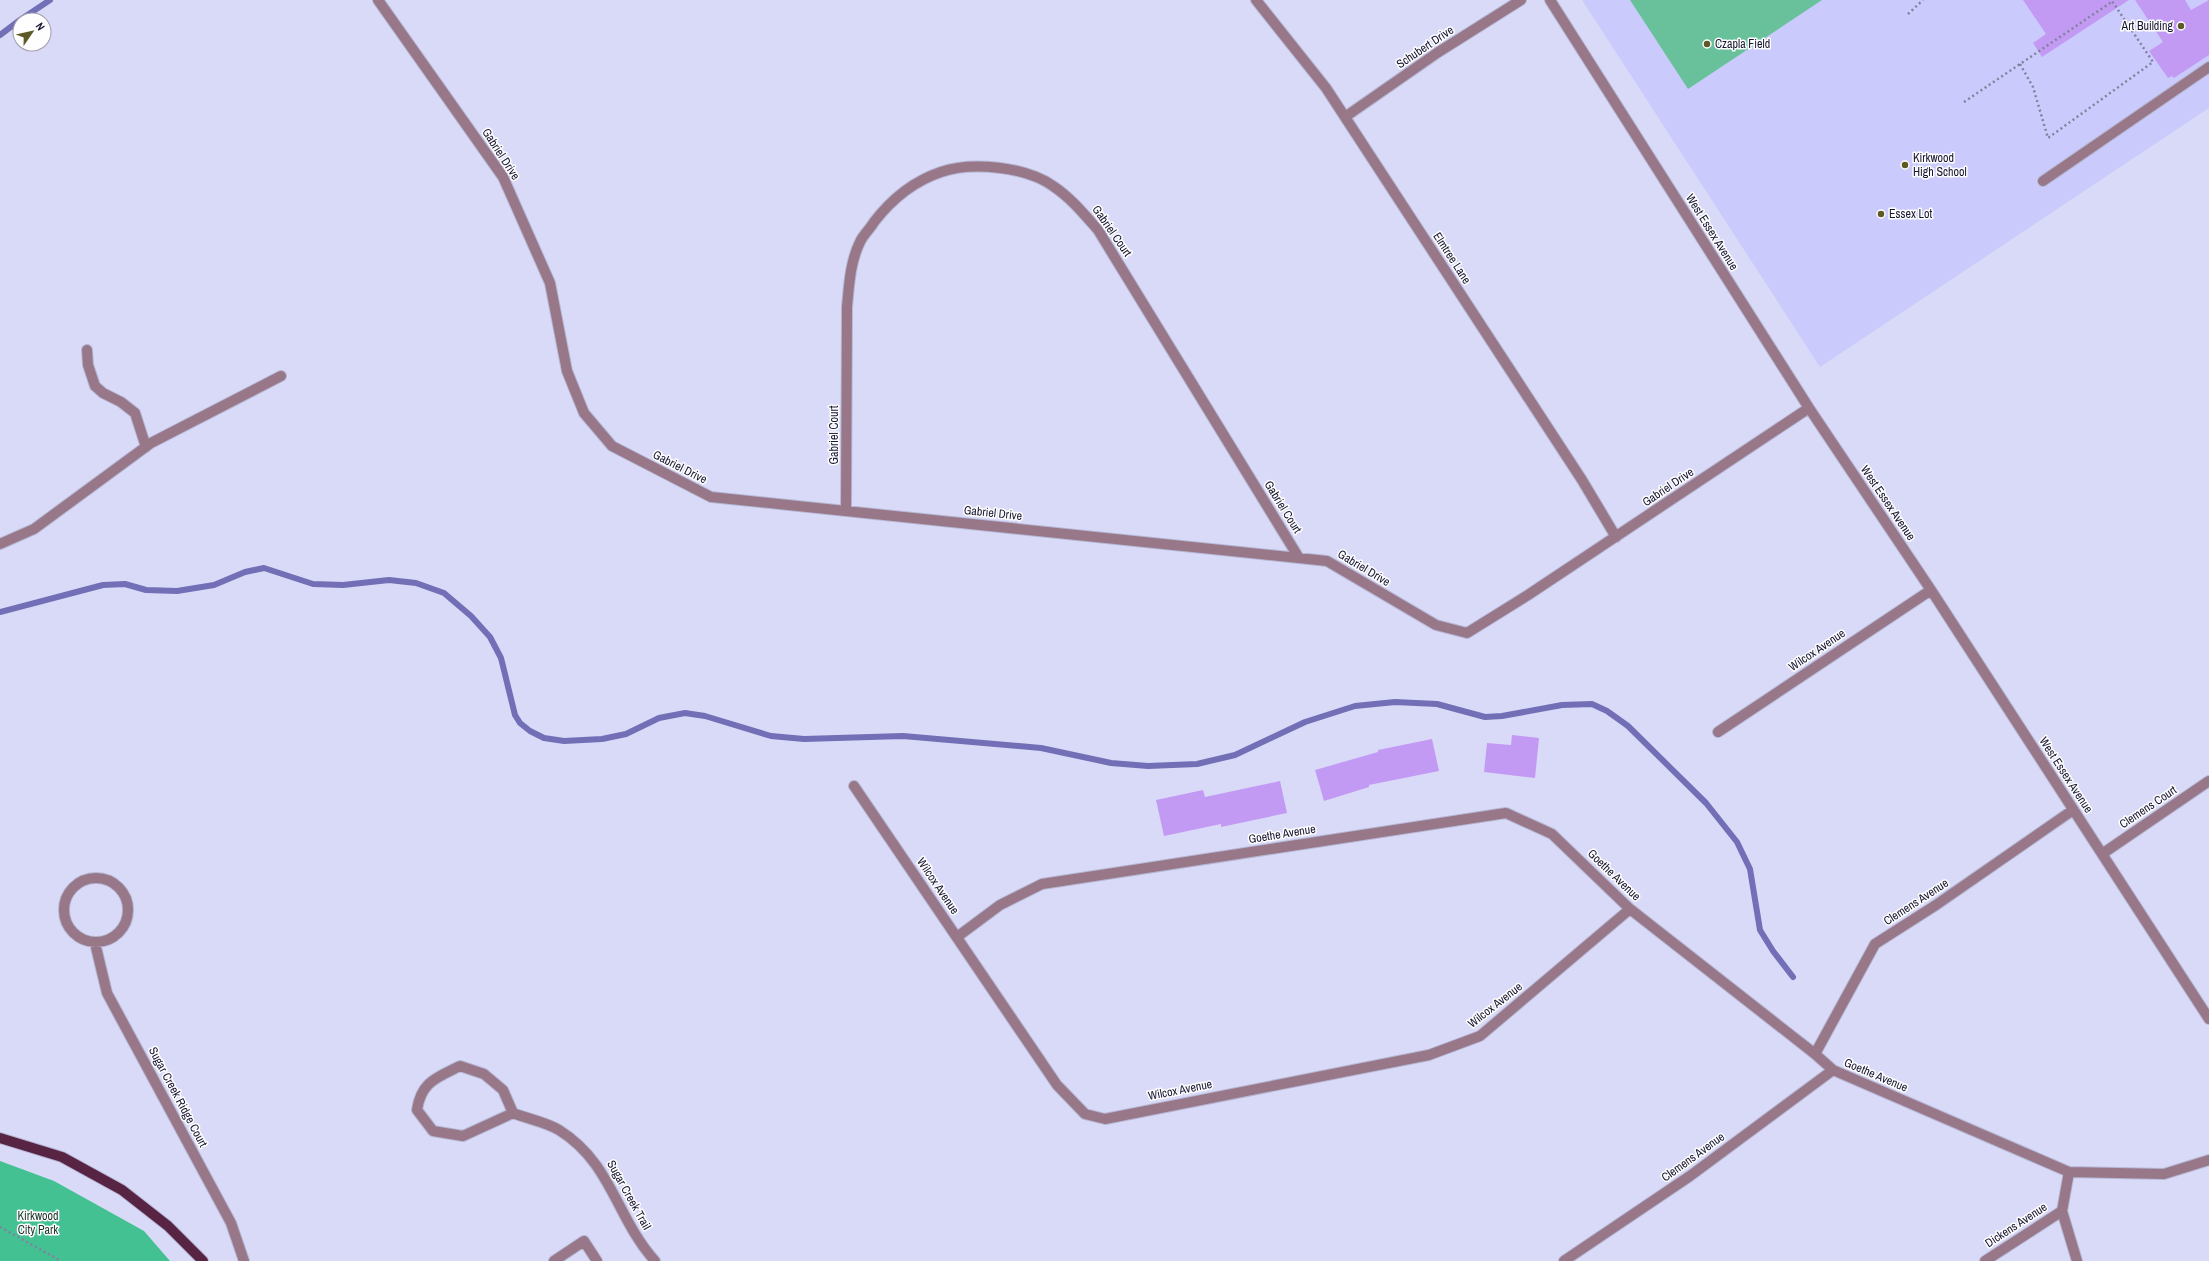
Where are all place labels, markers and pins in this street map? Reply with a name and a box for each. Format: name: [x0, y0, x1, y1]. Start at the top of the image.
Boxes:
place label: Art Building: [2121, 18, 2174, 34]
marker: Art Building: [2176, 21, 2186, 31]
place label: Czapla Field: [1715, 36, 1770, 52]
marker: Czapla Field: [1702, 39, 1712, 49]
place label: Kirkwood High School: [1913, 150, 1967, 180]
marker: Kirkwood High School: [1900, 160, 1910, 170]
place label: Essex Lot: [1889, 206, 1932, 222]
marker: Essex Lot: [1876, 209, 1886, 219]

